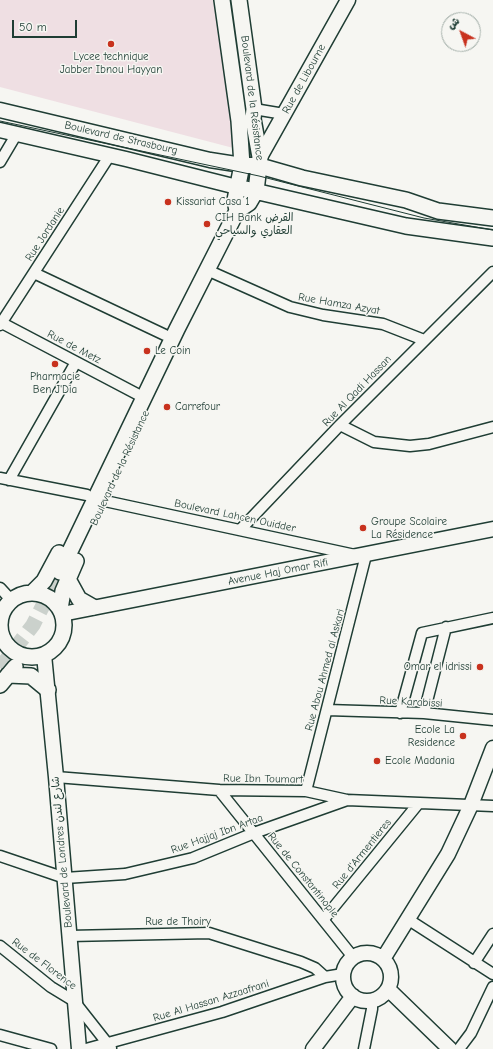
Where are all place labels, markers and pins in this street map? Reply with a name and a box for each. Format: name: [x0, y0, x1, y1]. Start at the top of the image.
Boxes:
marker: Lycee technique Jabber Ibnou Hayyan: [106, 39, 116, 49]
place label: Lycee technique Jabber Ibnou Hayyan: [60, 50, 162, 76]
place label: Kissariat Casa 1: [176, 195, 249, 209]
marker: Kissariat Casa 1: [163, 197, 173, 207]
place label: CIH Bank القرض العقاري والسياحي: [215, 211, 294, 237]
marker: CIH Bank القرض العقاري والسياحي: [202, 219, 212, 229]
place label: Le Coin: [155, 344, 191, 358]
marker: Le Coin: [142, 346, 152, 356]
marker: Pharmacie Ben J'Dia: [50, 359, 60, 369]
place label: Pharmacie Ben J'Dia: [30, 370, 80, 396]
place label: Carrefour: [175, 400, 220, 414]
marker: Carrefour: [162, 402, 172, 412]
place label: Groupe Scolaire La Résidence: [371, 515, 447, 541]
marker: Groupe Scolaire La Résidence: [358, 523, 368, 533]
place label: Omar el idrissi: [404, 660, 472, 674]
marker: Omar el idrissi: [475, 662, 485, 672]
place label: Ecole La Residence: [408, 723, 455, 749]
marker: Ecole La Residence: [458, 731, 468, 741]
place label: Ecole Madania: [385, 754, 455, 768]
marker: Ecole Madania: [372, 756, 382, 766]

